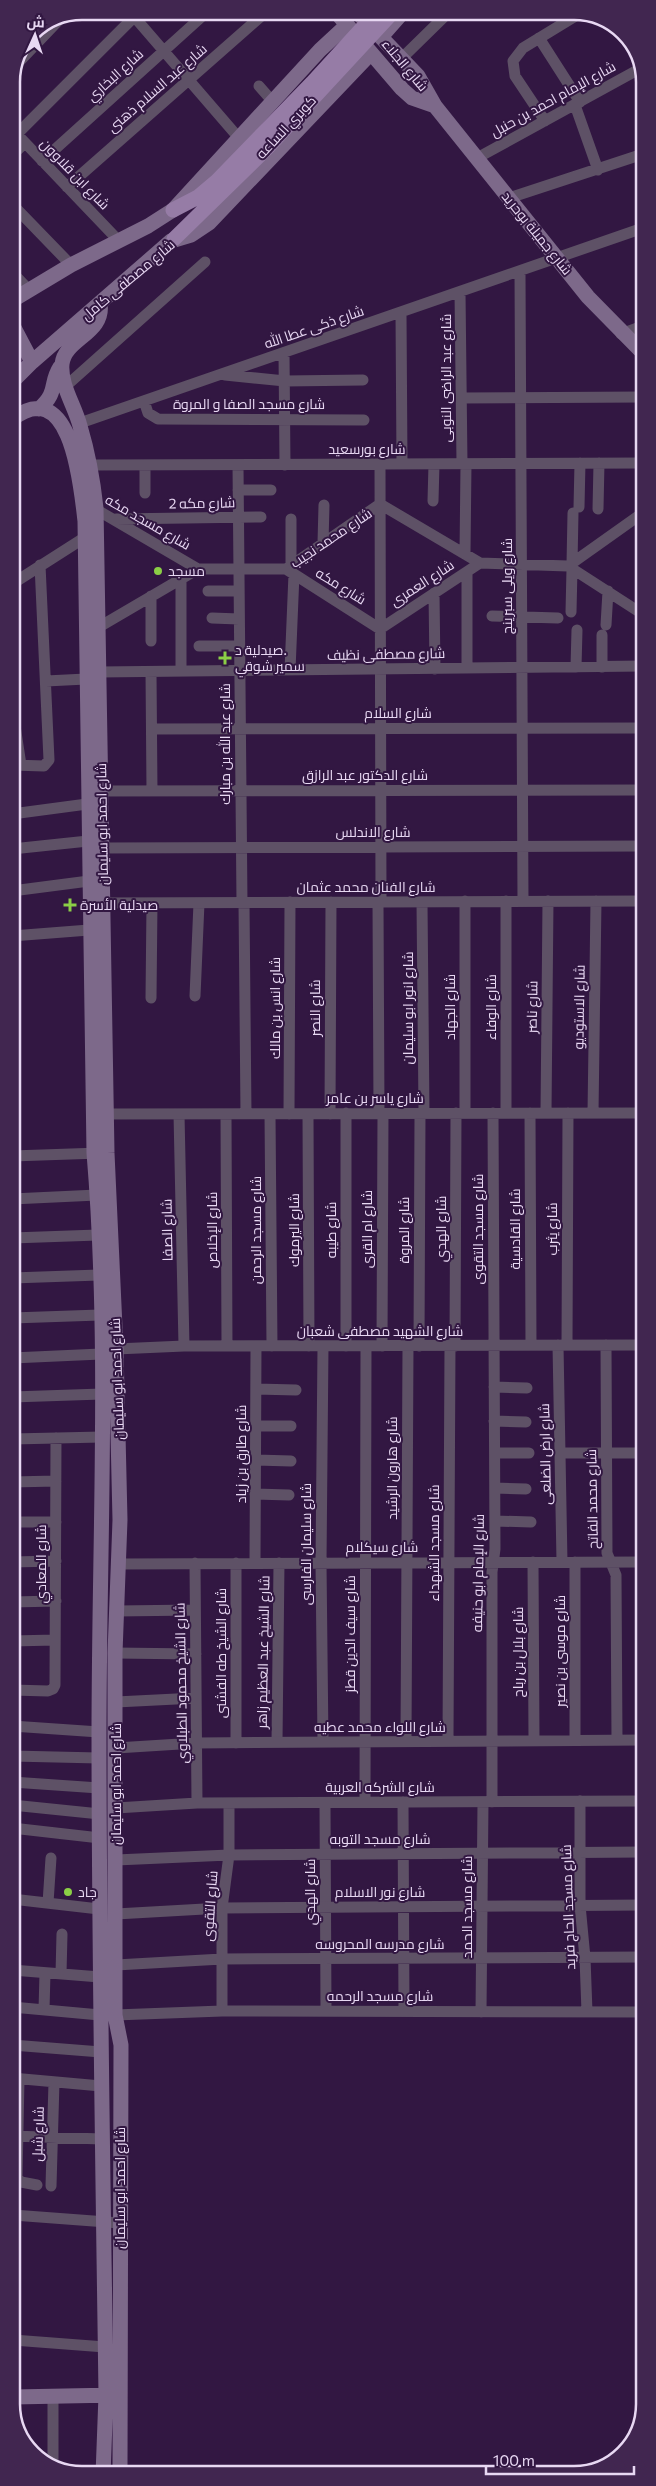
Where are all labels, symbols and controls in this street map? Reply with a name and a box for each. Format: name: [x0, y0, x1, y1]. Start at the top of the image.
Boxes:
north arrow: [10, 10, 60, 60]
text: ش: [26, 13, 45, 31]
street label: شارع الجلاء: [378, 35, 432, 95]
street label: شارع عبد السلام ذهنى: [103, 40, 211, 137]
street label: شارع البخاري: [83, 45, 149, 107]
street label: شارع الإمام احمد بن حنبل: [487, 57, 619, 142]
street label: كوبري الساعه: [252, 92, 322, 165]
street label: شارع ابن قلاوون: [36, 135, 114, 213]
street label: شارع جميلة بوحريد: [498, 188, 576, 278]
street label: شارع مصطفى كامل: [77, 236, 179, 324]
street label: شارع ذكى عطا الله: [262, 301, 366, 353]
street label: شارع عبد الراضى النوبى: [437, 314, 455, 442]
street label: شارع مسجد الصفا و المروة: [173, 395, 325, 413]
street label: شارع بورسعيد: [328, 440, 406, 458]
street label: شارع مسجد مكه: [102, 490, 194, 554]
street label: شارع مكه 2: [169, 493, 235, 513]
street label: شارع محمد نجيب: [287, 504, 375, 572]
street label: شارع ويلى سبرينج: [498, 538, 516, 634]
street label: شارع العمرى: [387, 556, 457, 610]
place label: مسجد: [168, 562, 205, 579]
street label: شارع مكه: [312, 564, 370, 608]
marker: مسجد: [152, 565, 164, 577]
place label: صيدلية د. سمير شوقي: [235, 641, 305, 678]
street label: شارع مصطفى نظيف: [327, 644, 445, 664]
marker: صيدلية د. سمير شوقي: [219, 652, 231, 664]
street label: شارع عبد الله بن مبارك: [216, 683, 234, 805]
street label: شارع السلام: [364, 704, 432, 723]
street label: شارع احمد ابو سليمان: [92, 763, 112, 885]
street label: شارع الدكتور عبد الرازق: [302, 766, 428, 784]
street label: شارع الاندلس: [335, 823, 411, 841]
street label: شارع الفنان محمد عثمان: [297, 878, 435, 896]
place label: صيدلية الأسرة: [80, 896, 158, 913]
marker: صيدلية الأسرة: [64, 899, 76, 911]
street label: شارع انور ابو سليمان: [399, 952, 417, 1064]
street label: شارع انس بن مالك: [266, 957, 284, 1059]
street label: شارع الاستوديو: [569, 964, 589, 1050]
street label: شارع الجهاد: [441, 974, 459, 1040]
street label: شارع الوفاء: [482, 974, 500, 1040]
street label: شارع النصر: [306, 979, 324, 1038]
street label: شارع ناصر: [523, 980, 541, 1035]
street label: شارع ياسر بن عامر: [325, 1089, 424, 1107]
street label: شارع مسجد التقوى: [469, 1174, 487, 1284]
street label: شارع مسجد الرحمن: [247, 1176, 265, 1284]
street label: شارع القادسية: [506, 1188, 524, 1270]
street label: شارع ام القرى: [358, 1190, 377, 1268]
street label: شارع الإخلاص: [203, 1192, 221, 1268]
street label: شارع اليرموك: [285, 1193, 303, 1267]
street label: شارع الهدي: [432, 1196, 453, 1262]
street label: شارع المروة: [395, 1197, 413, 1263]
street label: شارع الصفا: [157, 1199, 177, 1261]
street label: شارع طيبه: [322, 1202, 340, 1258]
street label: شارع يثرب: [543, 1203, 561, 1255]
street label: شارع احمد ابو سليمان: [106, 1318, 128, 1440]
street label: شارع الشهيد مصطفى شعبان: [297, 1322, 463, 1340]
street label: شارع ارض الضلعى: [535, 1403, 555, 1505]
street label: شارع طارق بن زياد: [232, 1405, 250, 1503]
street label: شارع هارون الرشيد: [383, 1416, 401, 1520]
street label: شارع محمد الفاتح: [582, 1449, 602, 1549]
street label: شارع سليمان الفارسى: [297, 1483, 315, 1605]
street label: شارع مسجد الشهداء: [425, 1484, 443, 1602]
street label: شارع الإمام ابو حنيفه: [468, 1514, 489, 1632]
street label: شارع المعادي: [32, 1524, 53, 1604]
street label: شارع سيكلام: [346, 1538, 418, 1557]
street label: شارع الشيخ عبد العظيم زاهر: [253, 1575, 274, 1730]
street label: شارع سيف الدين قطز: [341, 1575, 359, 1694]
street label: شارع الشيخ طه الفشنى: [212, 1588, 230, 1718]
street label: شارع موسى بن نصير: [551, 1595, 569, 1708]
street label: شارع الشيخ محمود الطبلاوي: [171, 1602, 194, 1764]
street label: شارع بلال بن رباح: [509, 1607, 527, 1697]
street label: شارع اللواء محمد عطيه: [314, 1718, 446, 1736]
street label: شارع احمد ابو سليمان: [107, 1723, 125, 1845]
street label: شارع الشركه العربية: [325, 1778, 435, 1796]
street label: شارع مسجد التوبه: [329, 1830, 431, 1848]
street label: شارع مسجد الحاج فريد: [557, 1844, 579, 1970]
street label: شارع مسجد الحمد: [458, 1856, 476, 1958]
street label: شارع الهدي: [301, 1859, 322, 1925]
street label: شارع التقوى: [199, 1870, 221, 1942]
place label: جاد: [78, 1883, 97, 1900]
street label: شارع نور الاسلام: [335, 1883, 425, 1902]
marker: جاد: [62, 1886, 74, 1898]
street label: شارع مدرسه المحروسه: [315, 1935, 445, 1953]
street label: شارع مسجد الرحمه: [327, 1987, 433, 2005]
street label: شارع شبل: [28, 2106, 48, 2162]
street label: شارع احمد ابو سليمان: [111, 2127, 129, 2249]
scale bar: [486, 2444, 634, 2476]
text: 100 m: [493, 2451, 535, 2469]

